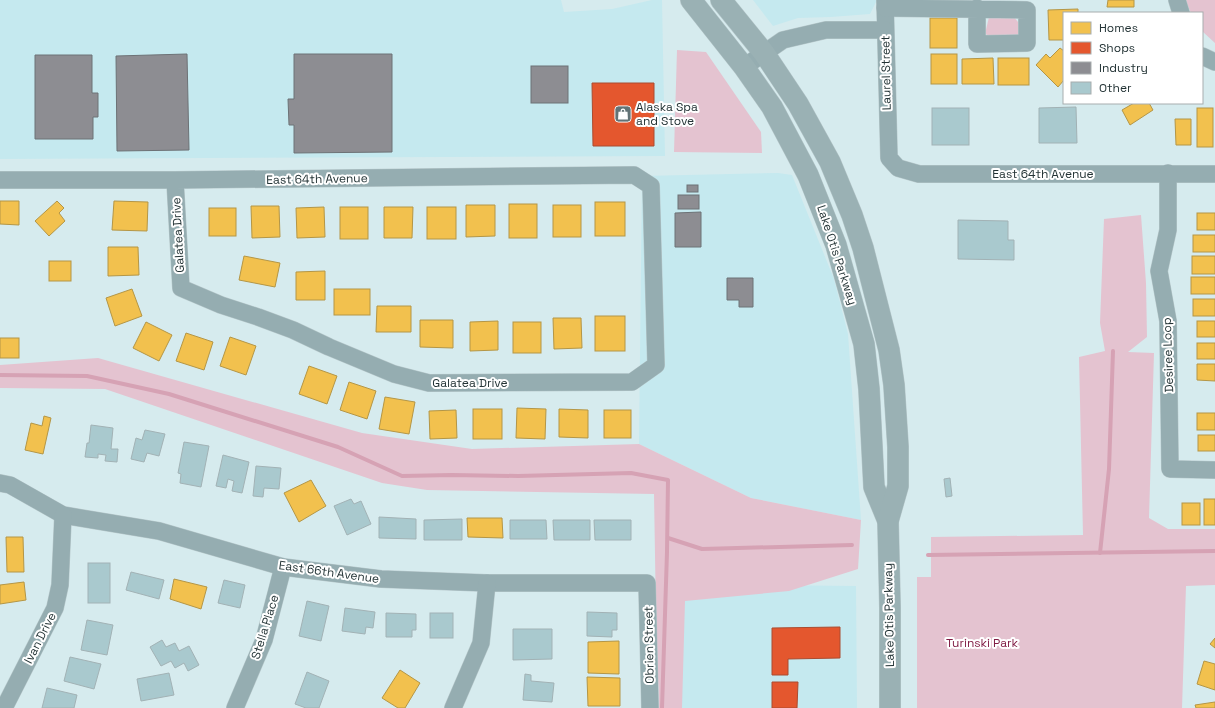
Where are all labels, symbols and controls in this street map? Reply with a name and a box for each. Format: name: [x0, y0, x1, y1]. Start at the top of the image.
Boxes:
legend: [1063, 12, 1203, 104]
text: Homes: [1099, 20, 1138, 36]
street label: Laurel Street: [877, 35, 895, 111]
text: Shops: [1099, 40, 1135, 56]
text: Industry: [1099, 60, 1148, 76]
text: Other: [1099, 80, 1132, 96]
place label: Alaska Spa and Stove: [636, 99, 698, 129]
shop icon: Alaska Spa and Stove: [613, 104, 633, 124]
street label: East 64th Avenue: [992, 166, 1094, 182]
street label: East 64th Avenue: [266, 170, 368, 188]
street label: Galatea Drive: [168, 197, 188, 273]
street label: Lake Otis Parkway: [813, 203, 861, 307]
street label: Desiree Loop: [1159, 317, 1177, 393]
street label: Galatea Drive: [432, 375, 508, 391]
street label: East 66th Avenue: [278, 557, 380, 587]
street label: Lake Otis Parkway: [880, 563, 898, 667]
street label: Stella Place: [248, 593, 282, 661]
street label: Obrien Street: [640, 606, 658, 684]
street label: Ivan Drive: [20, 610, 60, 666]
park label: Turinski Park: [946, 635, 1019, 651]

